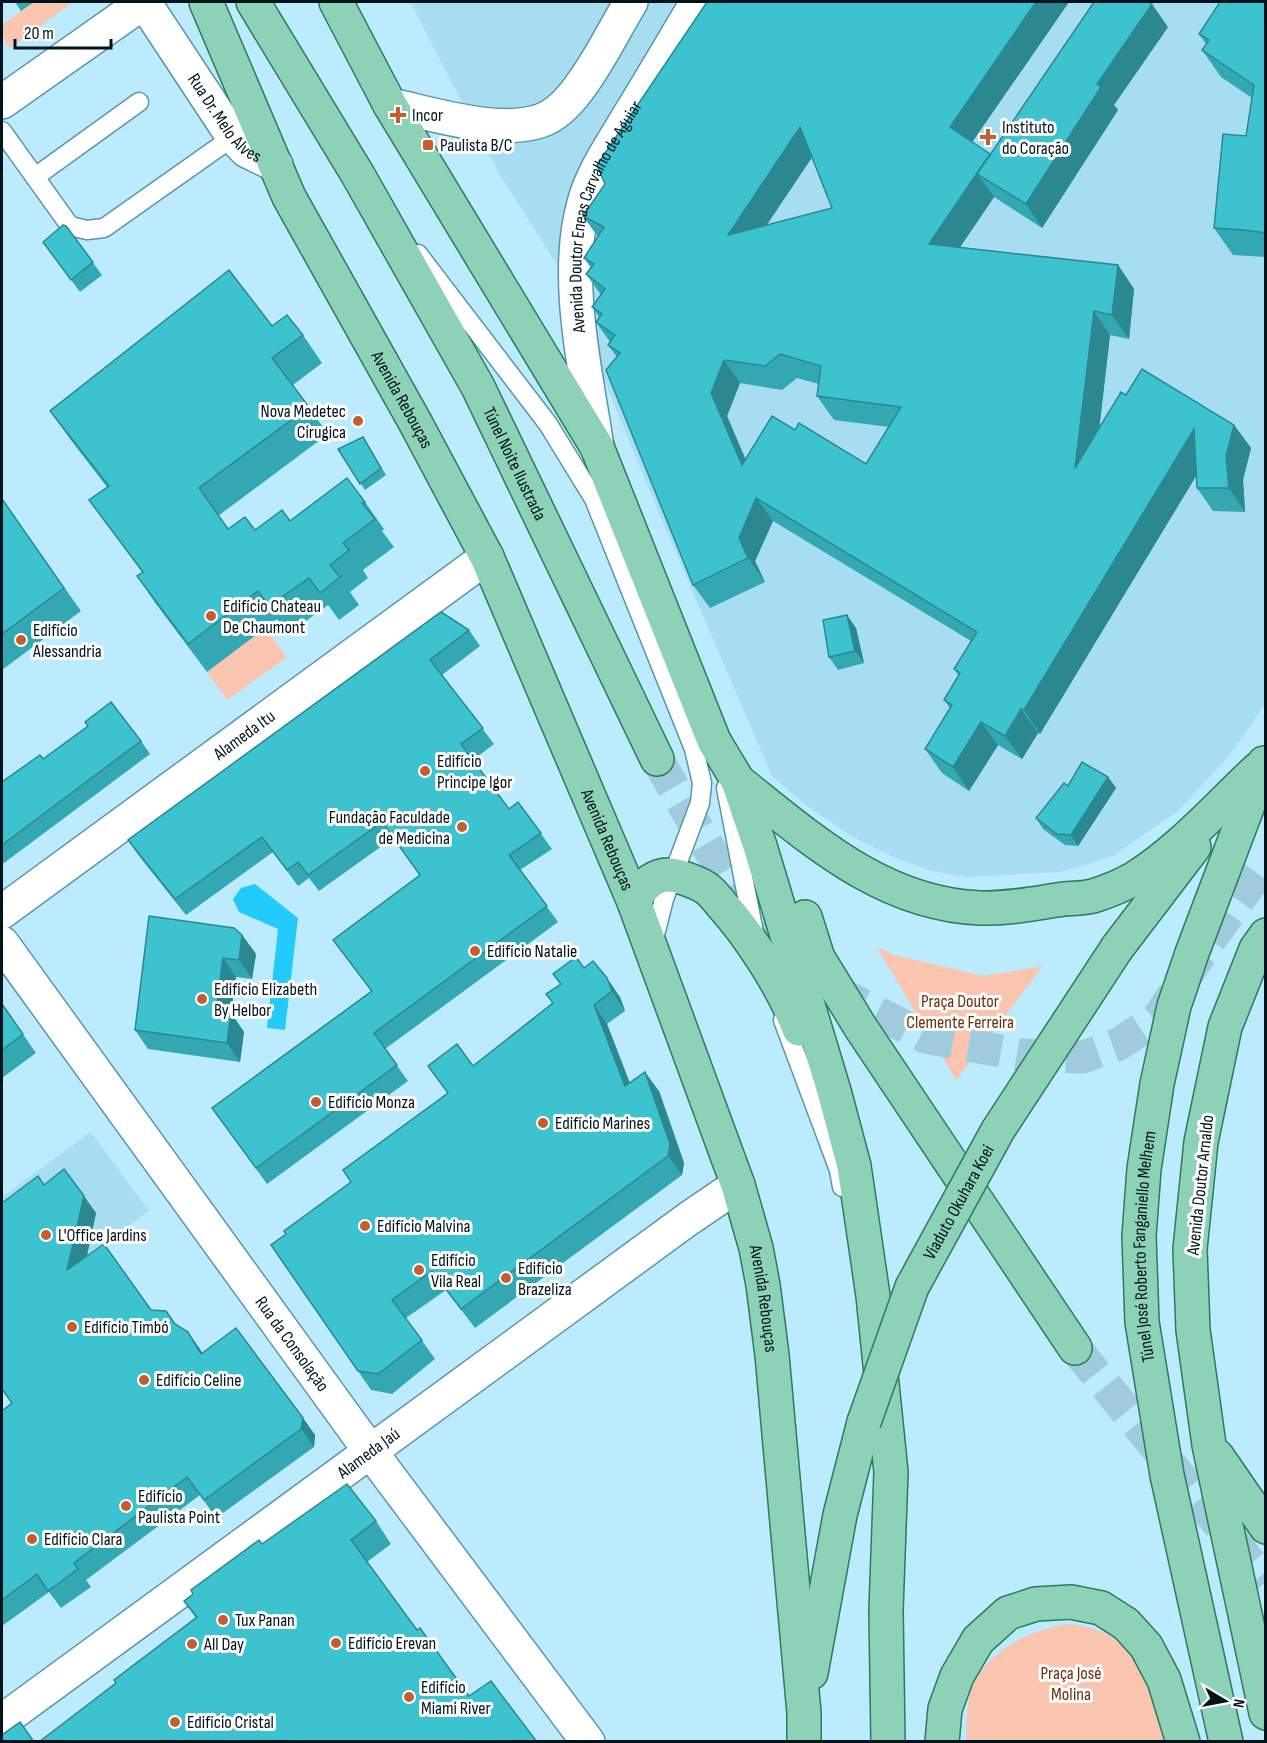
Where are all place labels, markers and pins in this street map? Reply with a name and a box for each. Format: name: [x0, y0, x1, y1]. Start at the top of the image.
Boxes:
place label: Incor: [412, 105, 443, 126]
marker: Incor: [389, 106, 407, 124]
place label: Instituto do Coração: [1002, 117, 1069, 159]
marker: Instituto do Coração: [979, 128, 997, 146]
place label: Paulista B/C: [440, 135, 513, 156]
marker: Paulista B/C: [421, 138, 435, 152]
place label: Nova Medetec Cirugica: [261, 401, 346, 443]
marker: Nova Medetec Cirugica: [351, 414, 365, 428]
place label: Edifício Chateau De Chaumont: [223, 596, 321, 638]
marker: Edifício Chateau De Chaumont: [204, 609, 218, 623]
place label: Edifício Alessandria: [32, 620, 102, 662]
marker: Edifício Alessandria: [14, 633, 28, 647]
place label: Edifício Principe Igor: [437, 751, 512, 793]
marker: Edifício Principe Igor: [418, 764, 432, 778]
place label: Fundação Faculdade de Medicina: [329, 807, 450, 849]
marker: Fundação Faculdade de Medicina: [455, 820, 469, 834]
place label: Edifício Natalie: [487, 941, 577, 962]
marker: Edifício Natalie: [468, 944, 482, 958]
place label: Edifício Elizabeth By Helbor: [214, 979, 317, 1021]
marker: Edifício Elizabeth By Helbor: [195, 992, 209, 1006]
place label: Edifício Monza: [328, 1092, 415, 1113]
marker: Edifício Monza: [309, 1095, 323, 1109]
place label: Edifício Marines: [555, 1113, 650, 1134]
marker: Edifício Marines: [536, 1116, 550, 1130]
place label: Edifício Malvina: [377, 1216, 471, 1237]
marker: Edifício Malvina: [358, 1219, 372, 1233]
place label: L'Office Jardins: [58, 1225, 147, 1246]
marker: L'Office Jardins: [39, 1228, 53, 1242]
place label: Edifício Vila Real: [431, 1250, 481, 1292]
place label: Edifício Brazeliza: [518, 1258, 572, 1300]
marker: Edifício Vila Real: [412, 1263, 426, 1277]
marker: Edifício Brazeliza: [499, 1271, 513, 1285]
place label: Edifício Timbó: [84, 1317, 169, 1338]
marker: Edifício Timbó: [65, 1320, 79, 1334]
place label: Edifício Celine: [156, 1370, 241, 1391]
marker: Edifício Celine: [137, 1373, 151, 1387]
place label: Edifício Paulista Point: [138, 1486, 221, 1528]
marker: Edifício Paulista Point: [119, 1499, 133, 1513]
place label: Edifício Clara: [44, 1529, 122, 1550]
marker: Edifício Clara: [25, 1532, 39, 1546]
place label: Tux Panan: [235, 1610, 295, 1631]
marker: Tux Panan: [216, 1613, 230, 1627]
place label: Edifício Erevan: [348, 1633, 436, 1654]
place label: All Day: [203, 1634, 244, 1655]
marker: Edifício Erevan: [329, 1636, 343, 1650]
marker: All Day: [185, 1637, 199, 1651]
place label: Edifício Miami River: [421, 1677, 491, 1719]
marker: Edifício Miami River: [402, 1690, 416, 1704]
place label: Edifício Cristal: [187, 1712, 274, 1733]
marker: Edifício Cristal: [168, 1715, 182, 1729]

